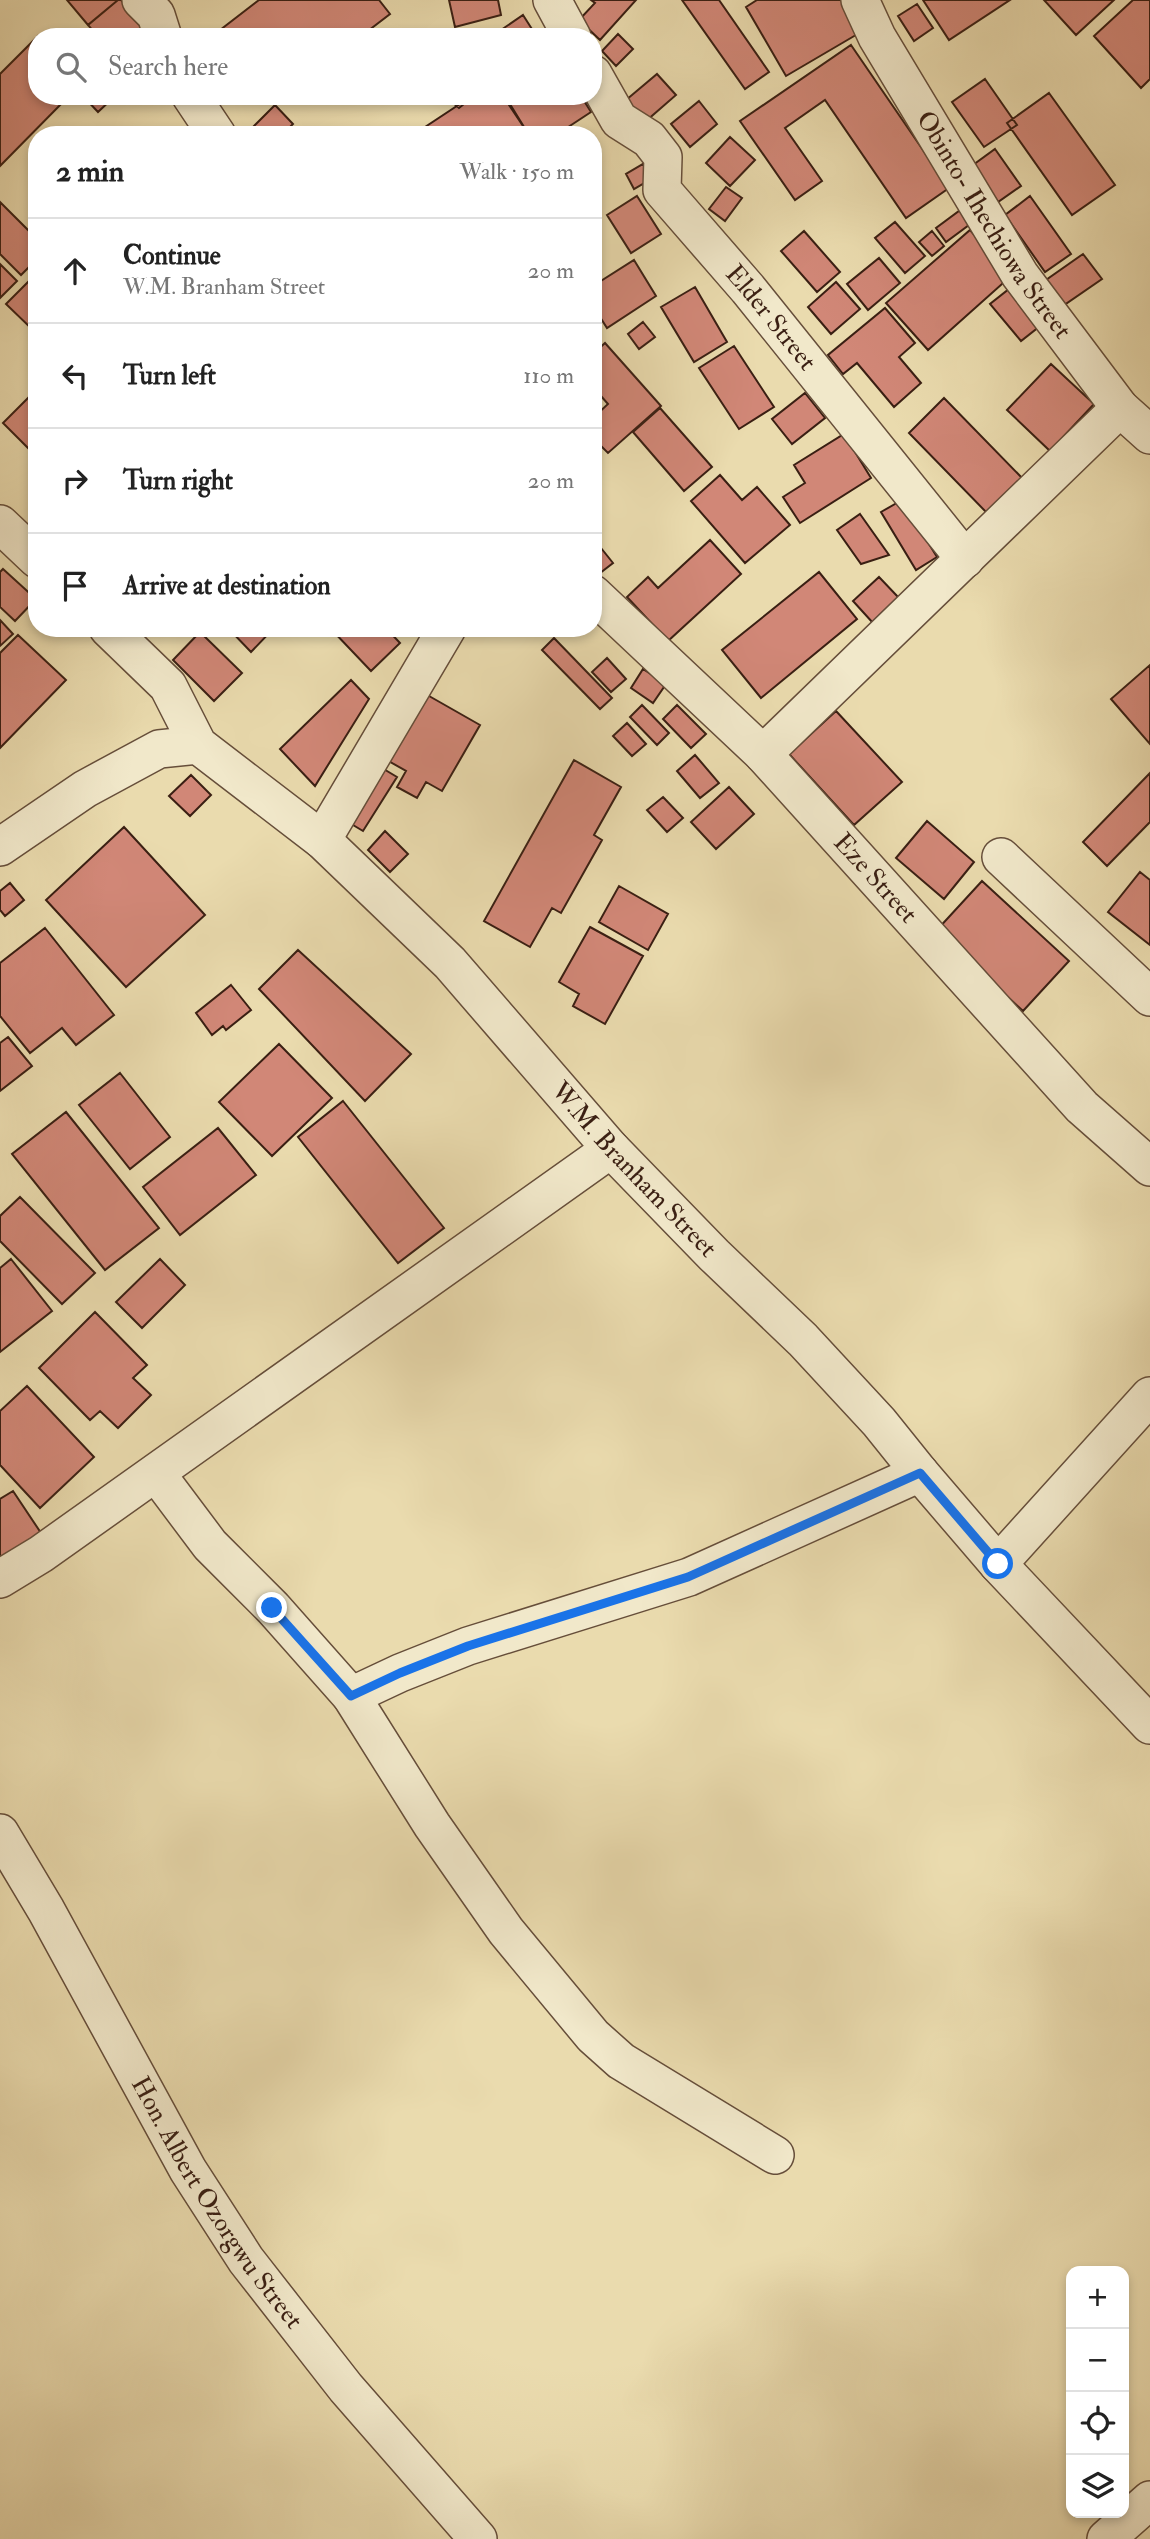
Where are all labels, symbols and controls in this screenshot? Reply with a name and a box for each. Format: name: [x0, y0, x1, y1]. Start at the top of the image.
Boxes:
search box: [28, 28, 602, 105]
icon: search: [52, 48, 90, 86]
text: Search here: [108, 51, 228, 83]
street label: Obinto- Ihechiowa Street: [909, 105, 1078, 345]
text: 2 min: [56, 153, 124, 190]
text: Walk · 150 m: [460, 157, 574, 186]
text: Continue: [123, 240, 221, 272]
icon: ahead: [56, 252, 94, 290]
text: 20 m: [528, 256, 574, 285]
street label: Elder Street: [718, 258, 823, 377]
text: W.M. Branham Street: [123, 272, 325, 301]
icon: left: [56, 357, 94, 395]
text: Turn left: [123, 360, 216, 392]
text: 110 m: [523, 361, 574, 390]
icon: right: [56, 462, 94, 500]
text: Turn right: [123, 465, 233, 497]
text: 20 m: [528, 466, 574, 495]
icon: arrive: [56, 567, 94, 605]
text: Arrive at destination: [123, 570, 331, 602]
street label: Eze Street: [826, 827, 924, 930]
street label: W.M. Branham Street: [543, 1074, 724, 1264]
route start: [982, 1548, 1013, 1579]
route end: [256, 1592, 287, 1623]
street label: Hon. Albert Ozorgwu Street: [124, 2071, 310, 2335]
map controls: [1066, 2266, 1129, 2518]
button: +: [1066, 2266, 1129, 2329]
button: −: [1066, 2329, 1129, 2392]
button: locate: [1066, 2392, 1129, 2455]
button: layers: [1066, 2455, 1129, 2518]

